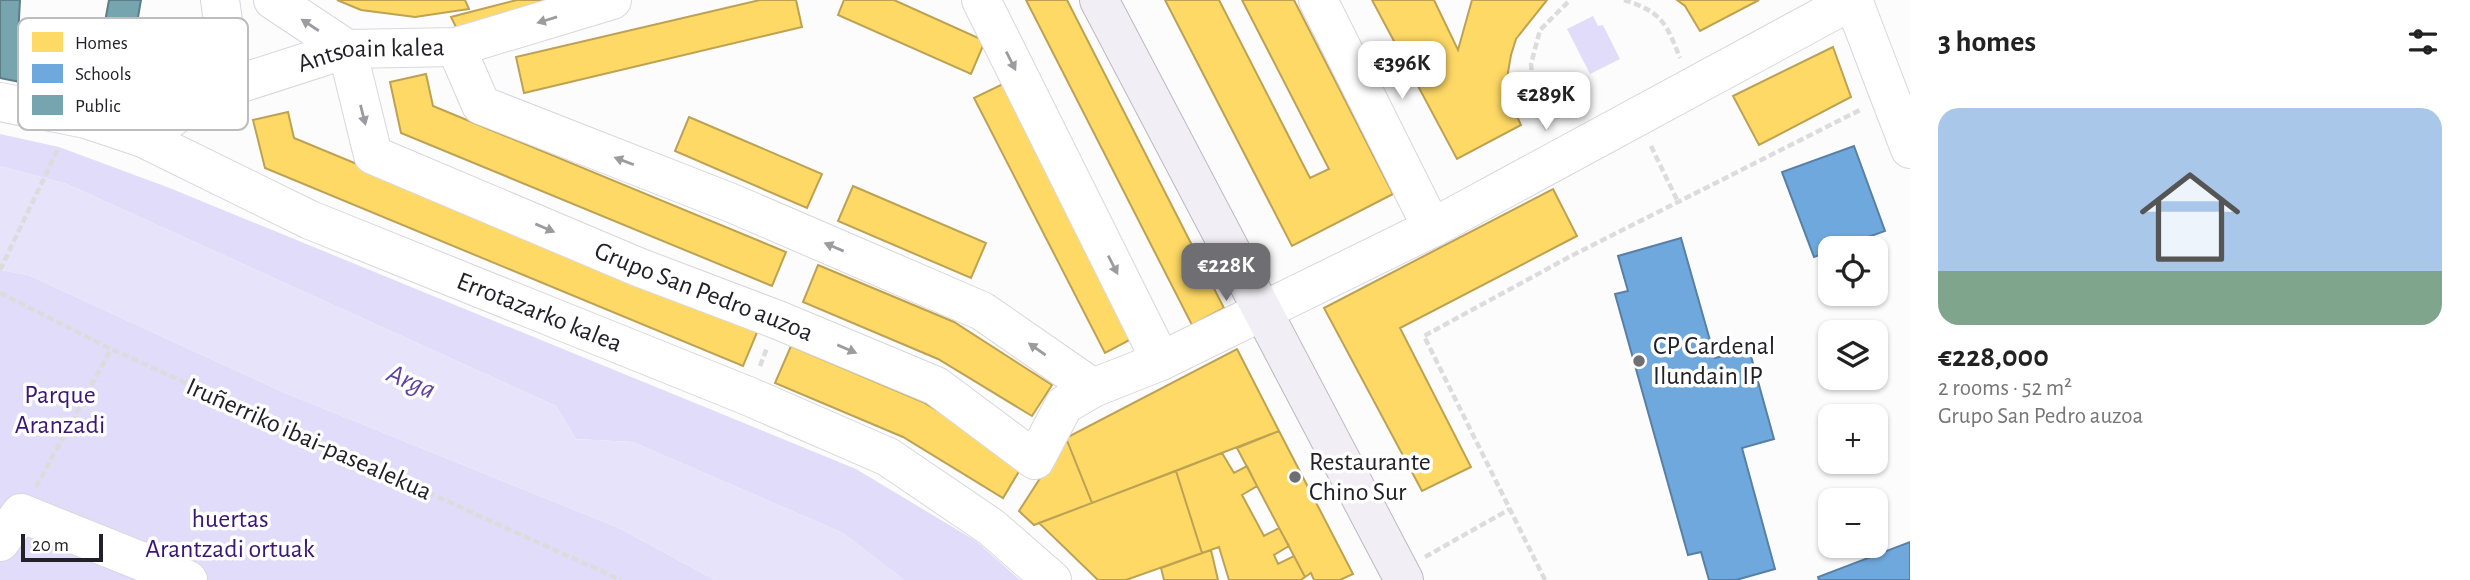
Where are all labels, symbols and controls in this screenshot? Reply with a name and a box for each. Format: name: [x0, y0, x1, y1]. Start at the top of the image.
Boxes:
one-way arrow: [536, 15, 557, 25]
legend: [18, 18, 248, 130]
one-way arrow: [301, 18, 319, 32]
icon: filters: [2404, 23, 2442, 61]
text: 3 homes: [1938, 27, 2036, 57]
text: Homes: [75, 34, 128, 53]
street label: Antsoain kalea: [294, 34, 445, 77]
pin: €396K: [1353, 42, 1451, 101]
one-way arrow: [1006, 51, 1017, 71]
text: €396K: [1374, 52, 1430, 75]
text: Schools: [75, 65, 131, 84]
pin: €289K: [1497, 72, 1595, 132]
text: €289K: [1517, 83, 1575, 106]
text: Public: [75, 97, 121, 116]
one-way arrow: [358, 104, 369, 126]
icon: home: [2127, 154, 2253, 280]
one-way arrow: [613, 155, 634, 166]
one-way arrow: [535, 222, 556, 233]
map controls: [1818, 236, 1888, 558]
button: locate: [1818, 236, 1888, 306]
street label: Grupo San Pedro auzoa: [591, 237, 817, 346]
one-way arrow: [823, 242, 844, 253]
pin: €228K: [1177, 244, 1275, 303]
text: €228K: [1197, 254, 1255, 277]
one-way arrow: [1107, 255, 1118, 275]
street label: Errotazarko kalea: [453, 267, 626, 357]
button: layers: [1818, 320, 1888, 390]
place label: CP Cardenal Ilundain IP: [1653, 333, 1775, 389]
text: €228,000: [1938, 342, 2049, 372]
one-way arrow: [837, 343, 857, 355]
one-way arrow: [1027, 343, 1046, 356]
marker: CP Cardenal Ilundain IP: [1631, 353, 1647, 369]
water label: Arga: [382, 359, 439, 404]
street label: Iruñerriko ibai-pasealekua: [182, 373, 436, 505]
text: 2 rooms · 52 m²: [1938, 377, 2072, 400]
park label: Parque Aranzadi: [15, 382, 105, 438]
button: +: [1818, 404, 1888, 474]
text: Grupo San Pedro auzoa: [1938, 405, 2143, 428]
place label: Restaurante Chino Sur: [1309, 449, 1431, 505]
marker: Restaurante Chino Sur: [1287, 469, 1303, 485]
button: −: [1818, 488, 1888, 558]
park label: huertas Arantzadi ortuak: [145, 506, 315, 562]
scale bar: [21, 531, 103, 563]
text: 20 m: [32, 536, 69, 555]

